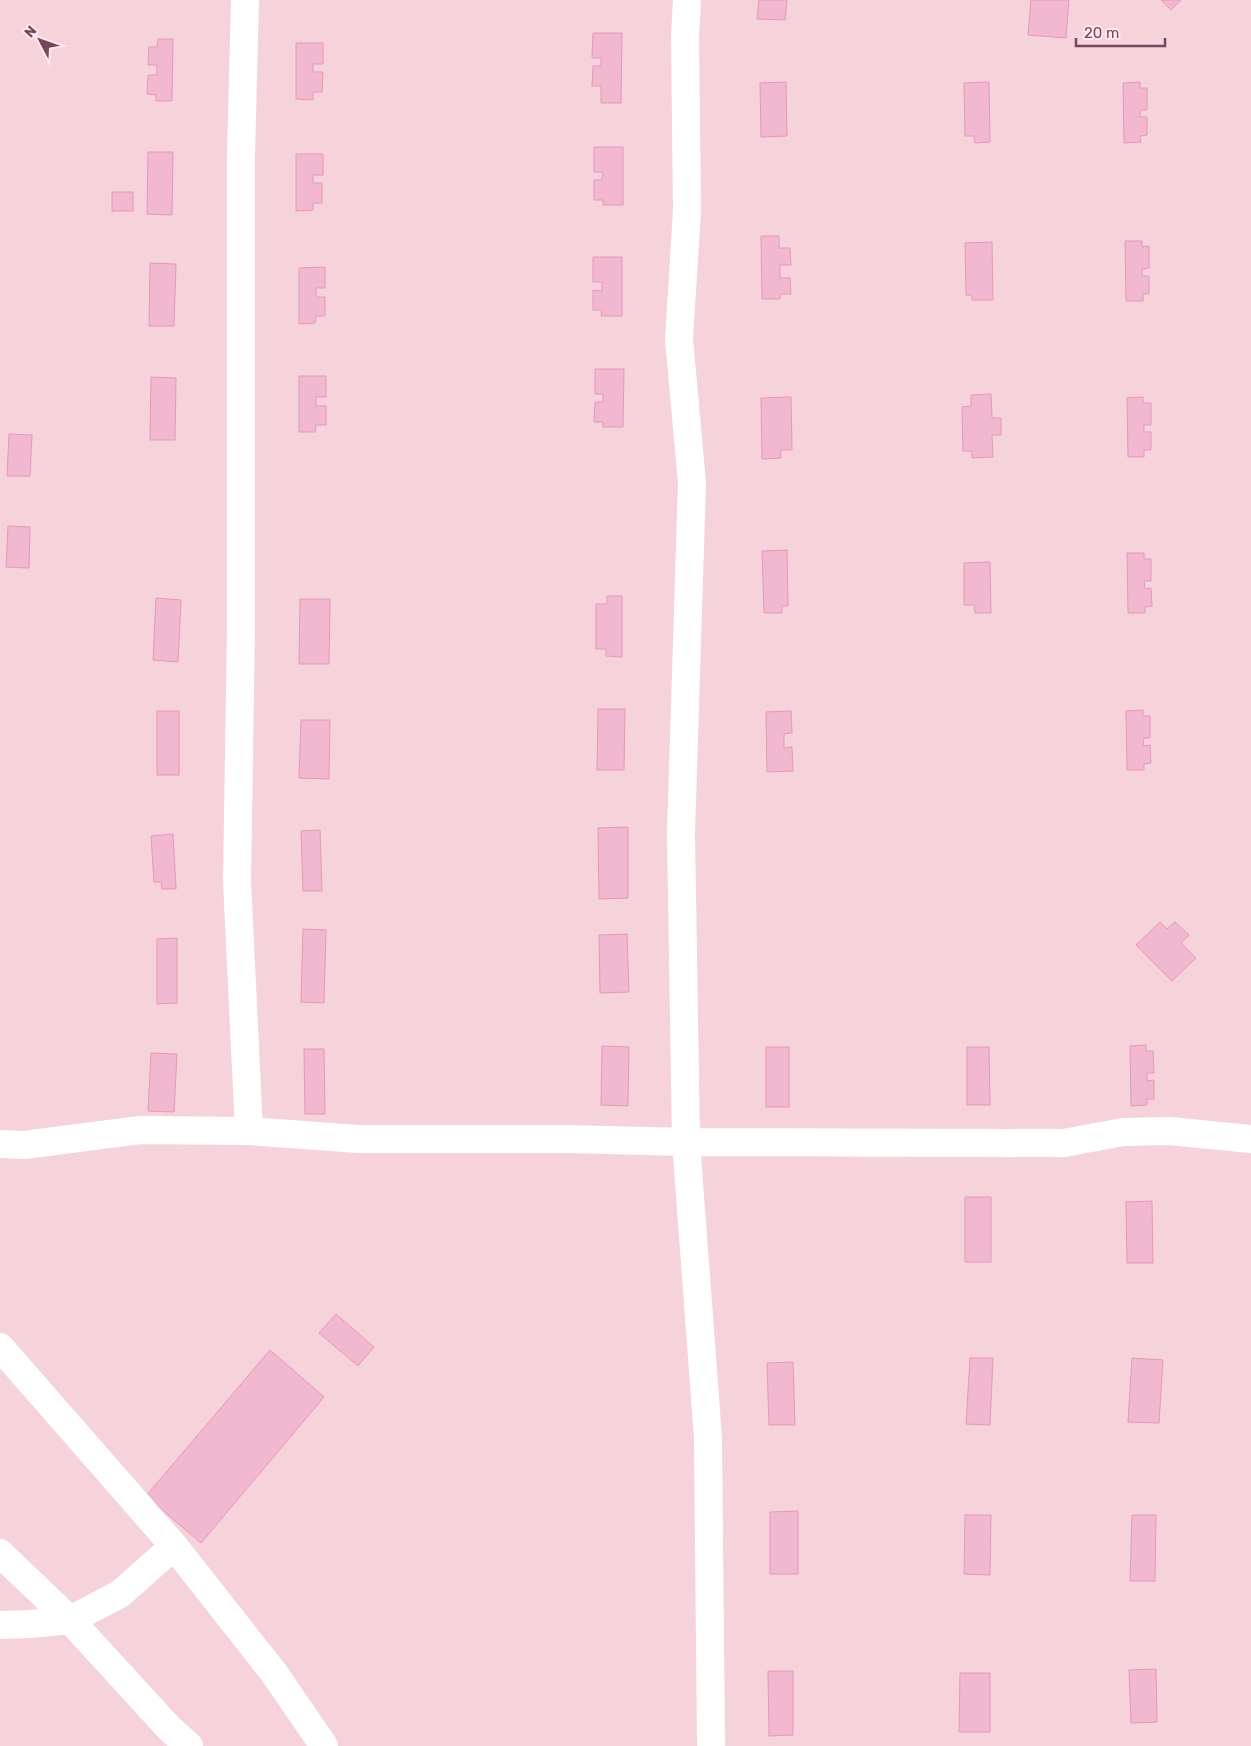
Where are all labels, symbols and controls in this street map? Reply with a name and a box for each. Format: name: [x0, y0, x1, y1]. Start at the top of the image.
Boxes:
north arrow: [15, 15, 65, 65]
scale bar: [1076, 15, 1165, 47]
text: N: [21, 22, 40, 41]
text: 20 m: [1084, 24, 1119, 42]

